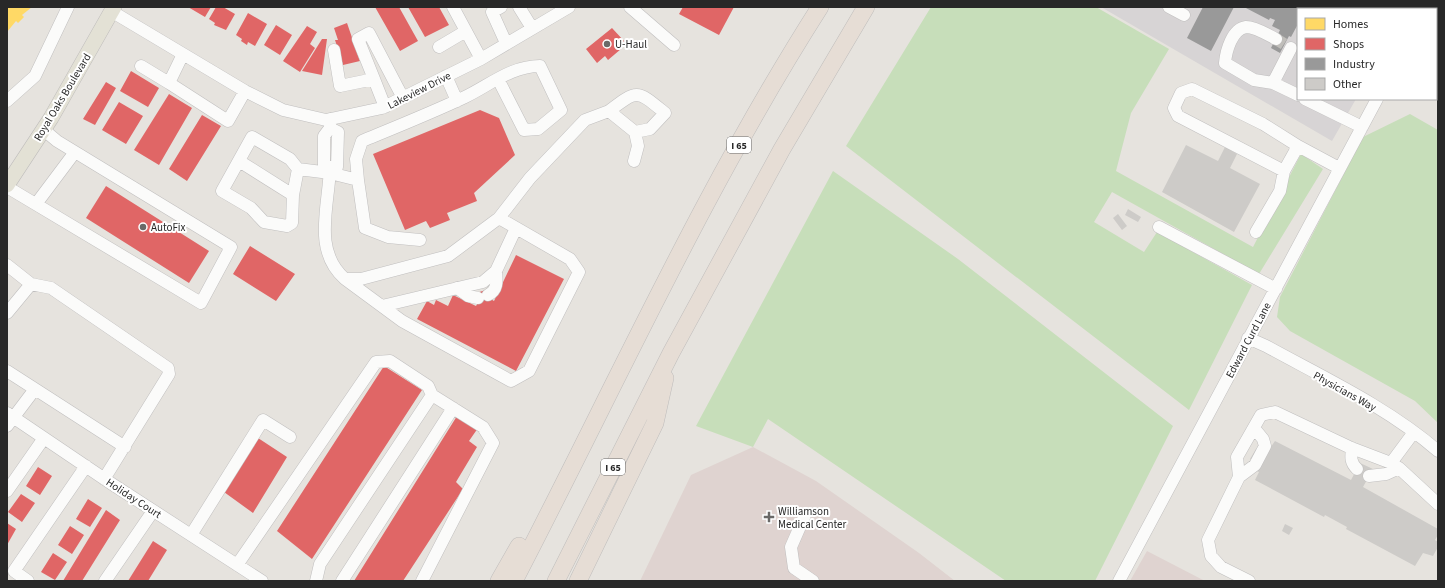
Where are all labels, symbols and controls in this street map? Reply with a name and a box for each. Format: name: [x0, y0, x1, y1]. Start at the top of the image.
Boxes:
legend: [1297, 8, 1437, 100]
text: Homes: [1333, 16, 1368, 33]
text: Shops: [1333, 36, 1364, 53]
place label: U-Haul: [615, 37, 647, 52]
marker: U-Haul: [602, 39, 612, 49]
street label: Royal Oaks Boulevard: [30, 51, 95, 144]
text: Industry: [1333, 56, 1375, 73]
street label: Lakeview Drive: [385, 68, 454, 113]
text: Other: [1333, 76, 1363, 93]
road number: I 65: [727, 137, 751, 153]
place label: AutoFix: [151, 220, 186, 235]
marker: AutoFix: [138, 222, 148, 232]
street label: Edward Curd Lane: [1222, 299, 1275, 381]
street label: Physicians Way: [1311, 368, 1379, 415]
road number: I 65: [601, 459, 625, 475]
street label: Holiday Court: [103, 475, 165, 522]
place label: Williamson Medical Center: [778, 504, 846, 532]
marker: Williamson Medical Center: [763, 511, 775, 523]

